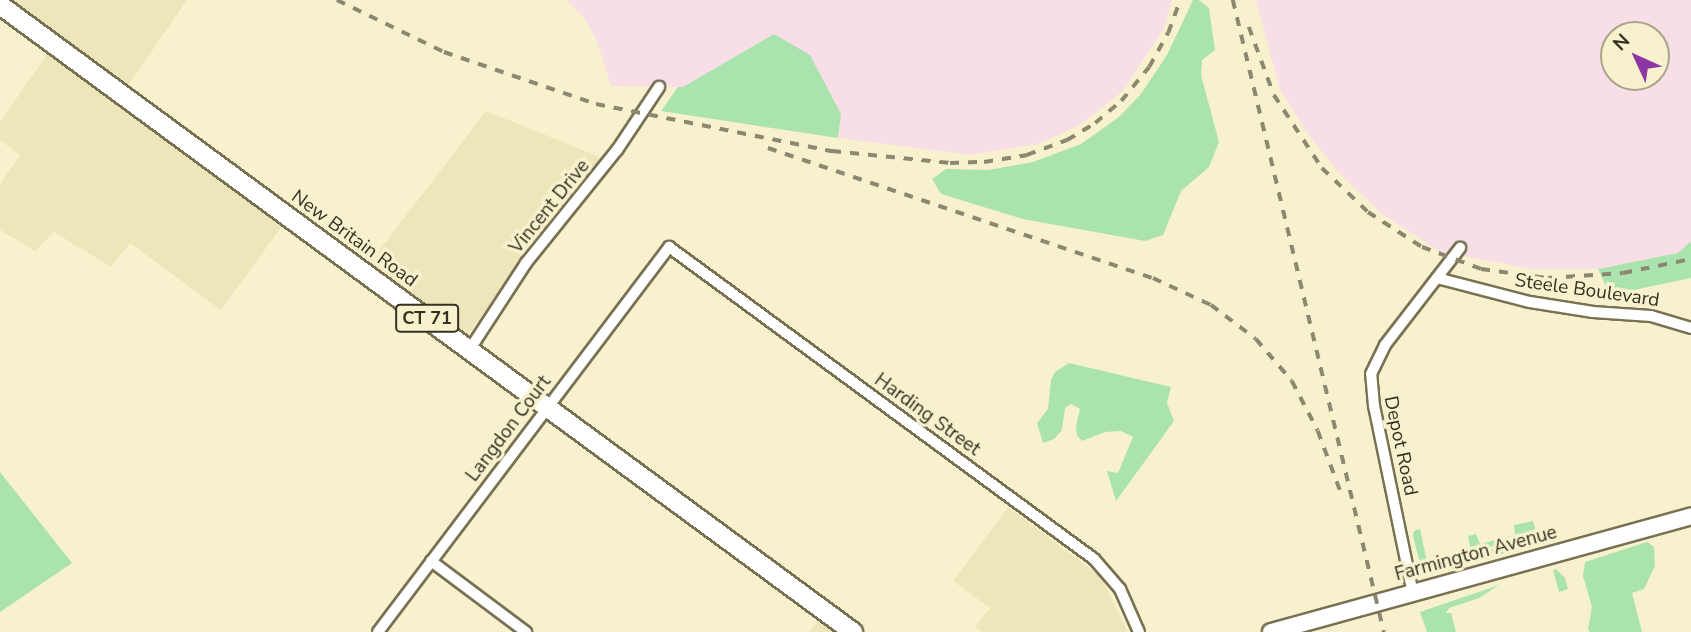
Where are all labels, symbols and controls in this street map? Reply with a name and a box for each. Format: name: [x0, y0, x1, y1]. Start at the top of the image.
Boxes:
north arrow: [1600, 21, 1670, 91]
text: N: [1607, 28, 1636, 57]
street label: Vincent Drive: [505, 155, 595, 259]
street label: New Britain Road: [287, 186, 421, 292]
street label: Steele Boulevard: [1513, 270, 1661, 312]
road number: CT 71: [394, 304, 460, 332]
street label: Harding Street: [870, 369, 984, 461]
street label: Langdon Court: [462, 371, 556, 487]
street label: Depot Road: [1378, 394, 1422, 498]
street label: Farmington Avenue: [1392, 521, 1560, 587]

